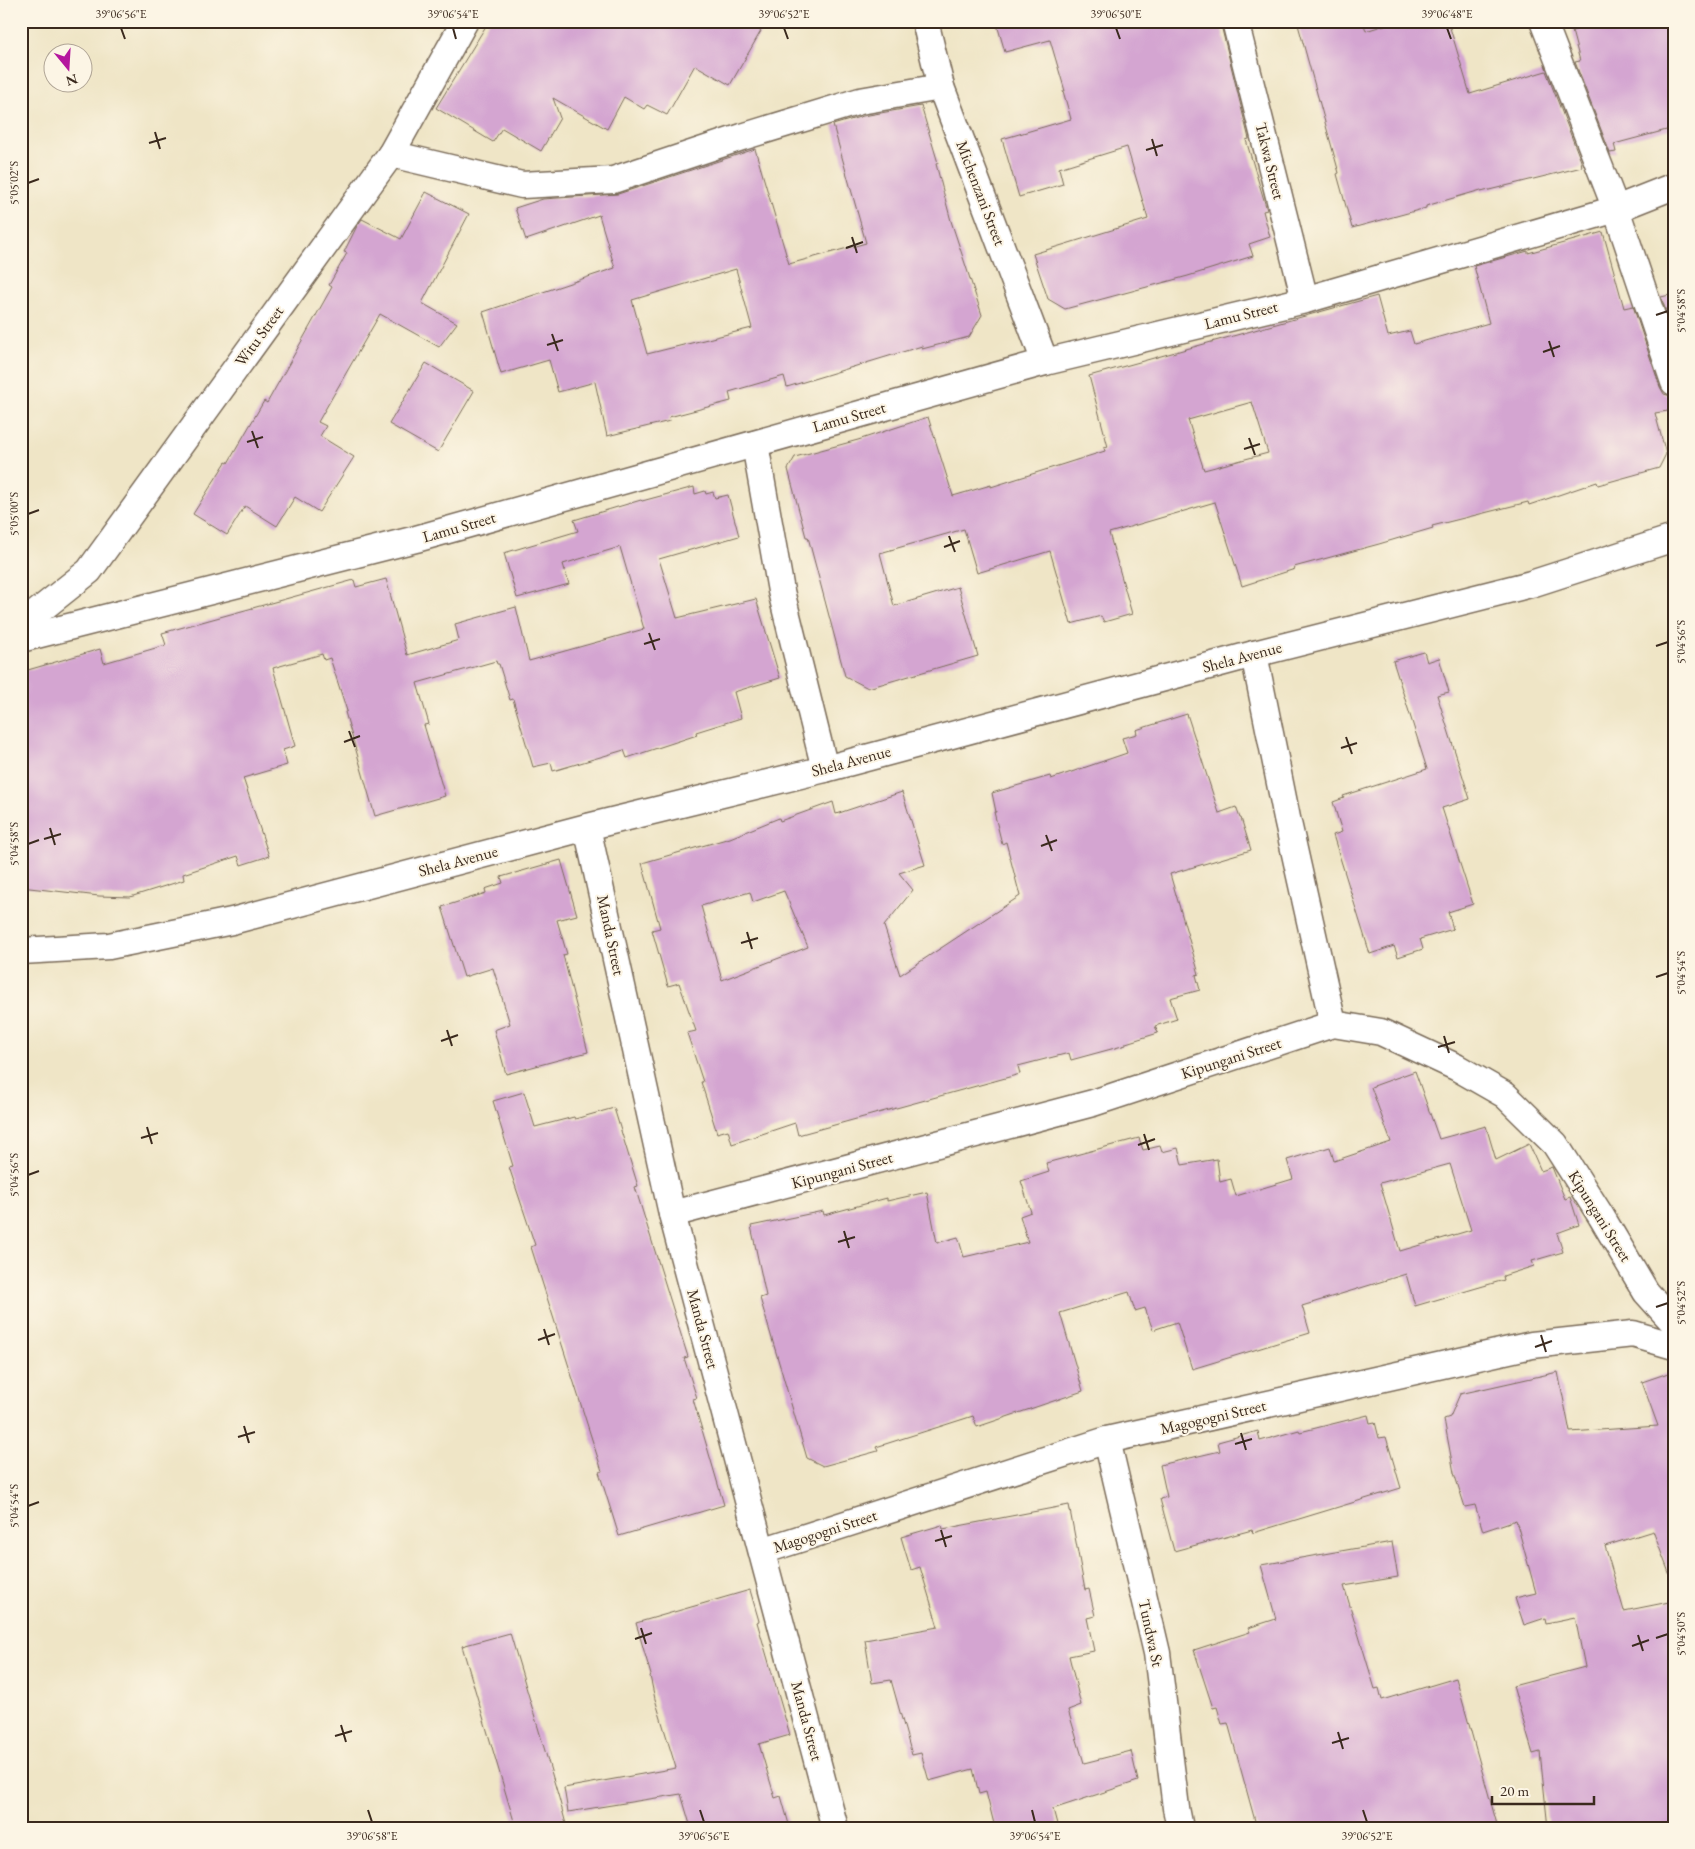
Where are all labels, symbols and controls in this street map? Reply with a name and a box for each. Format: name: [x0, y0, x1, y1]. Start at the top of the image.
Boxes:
text: 39°06'56"E: [95, 6, 147, 22]
text: 39°06'54"E: [427, 6, 479, 22]
text: 39°06'52"E: [758, 6, 810, 22]
text: 39°06'50"E: [1090, 6, 1142, 22]
text: 39°06'48"E: [1421, 6, 1473, 22]
north arrow: [42, 42, 92, 92]
text: N: [63, 70, 80, 91]
street label: Takwa Street: [1250, 120, 1290, 202]
street label: Michenzani Street: [951, 137, 1011, 249]
text: 5°05'02"S: [6, 160, 22, 205]
text: 5°04'58"S: [1673, 288, 1689, 333]
street label: Lamu Street: [1202, 296, 1280, 334]
street label: Witu Street: [230, 301, 288, 371]
street label: Lamu Street: [810, 397, 888, 437]
text: 5°05'00"S: [6, 491, 22, 536]
street label: Lamu Street: [420, 507, 498, 547]
text: 5°04'56"S: [1673, 619, 1689, 664]
street label: Shela Avenue: [1200, 636, 1284, 678]
street label: Shela Avenue: [809, 740, 893, 782]
text: 5°04'58"S: [6, 821, 22, 866]
street label: Shela Avenue: [416, 840, 500, 882]
street label: Manda Street: [592, 893, 630, 977]
text: 5°04'54"S: [1673, 950, 1689, 995]
street label: Kipungani Street: [1178, 1032, 1284, 1084]
street label: Kipungani Street: [789, 1146, 895, 1194]
text: 5°04'56"S: [6, 1152, 22, 1197]
street label: Kipungani Street: [1564, 1166, 1636, 1266]
text: 5°04'52"S: [1673, 1280, 1689, 1325]
street label: Manda Street: [682, 1287, 724, 1371]
street label: Magogogni Street: [1158, 1395, 1268, 1439]
text: 5°04'54"S: [6, 1483, 22, 1528]
street label: Magogogni Street: [770, 1504, 880, 1558]
street label: Tundwa St: [1134, 1597, 1168, 1669]
text: 5°04'50"S: [1673, 1611, 1689, 1656]
street label: Manda Street: [786, 1679, 828, 1763]
scale bar: [1492, 1774, 1595, 1806]
text: 20 m: [1500, 1781, 1529, 1800]
text: 39°06'58"E: [346, 1828, 398, 1844]
text: 39°06'56"E: [678, 1828, 730, 1844]
text: 39°06'54"E: [1009, 1828, 1061, 1844]
text: 39°06'52"E: [1341, 1828, 1393, 1844]

